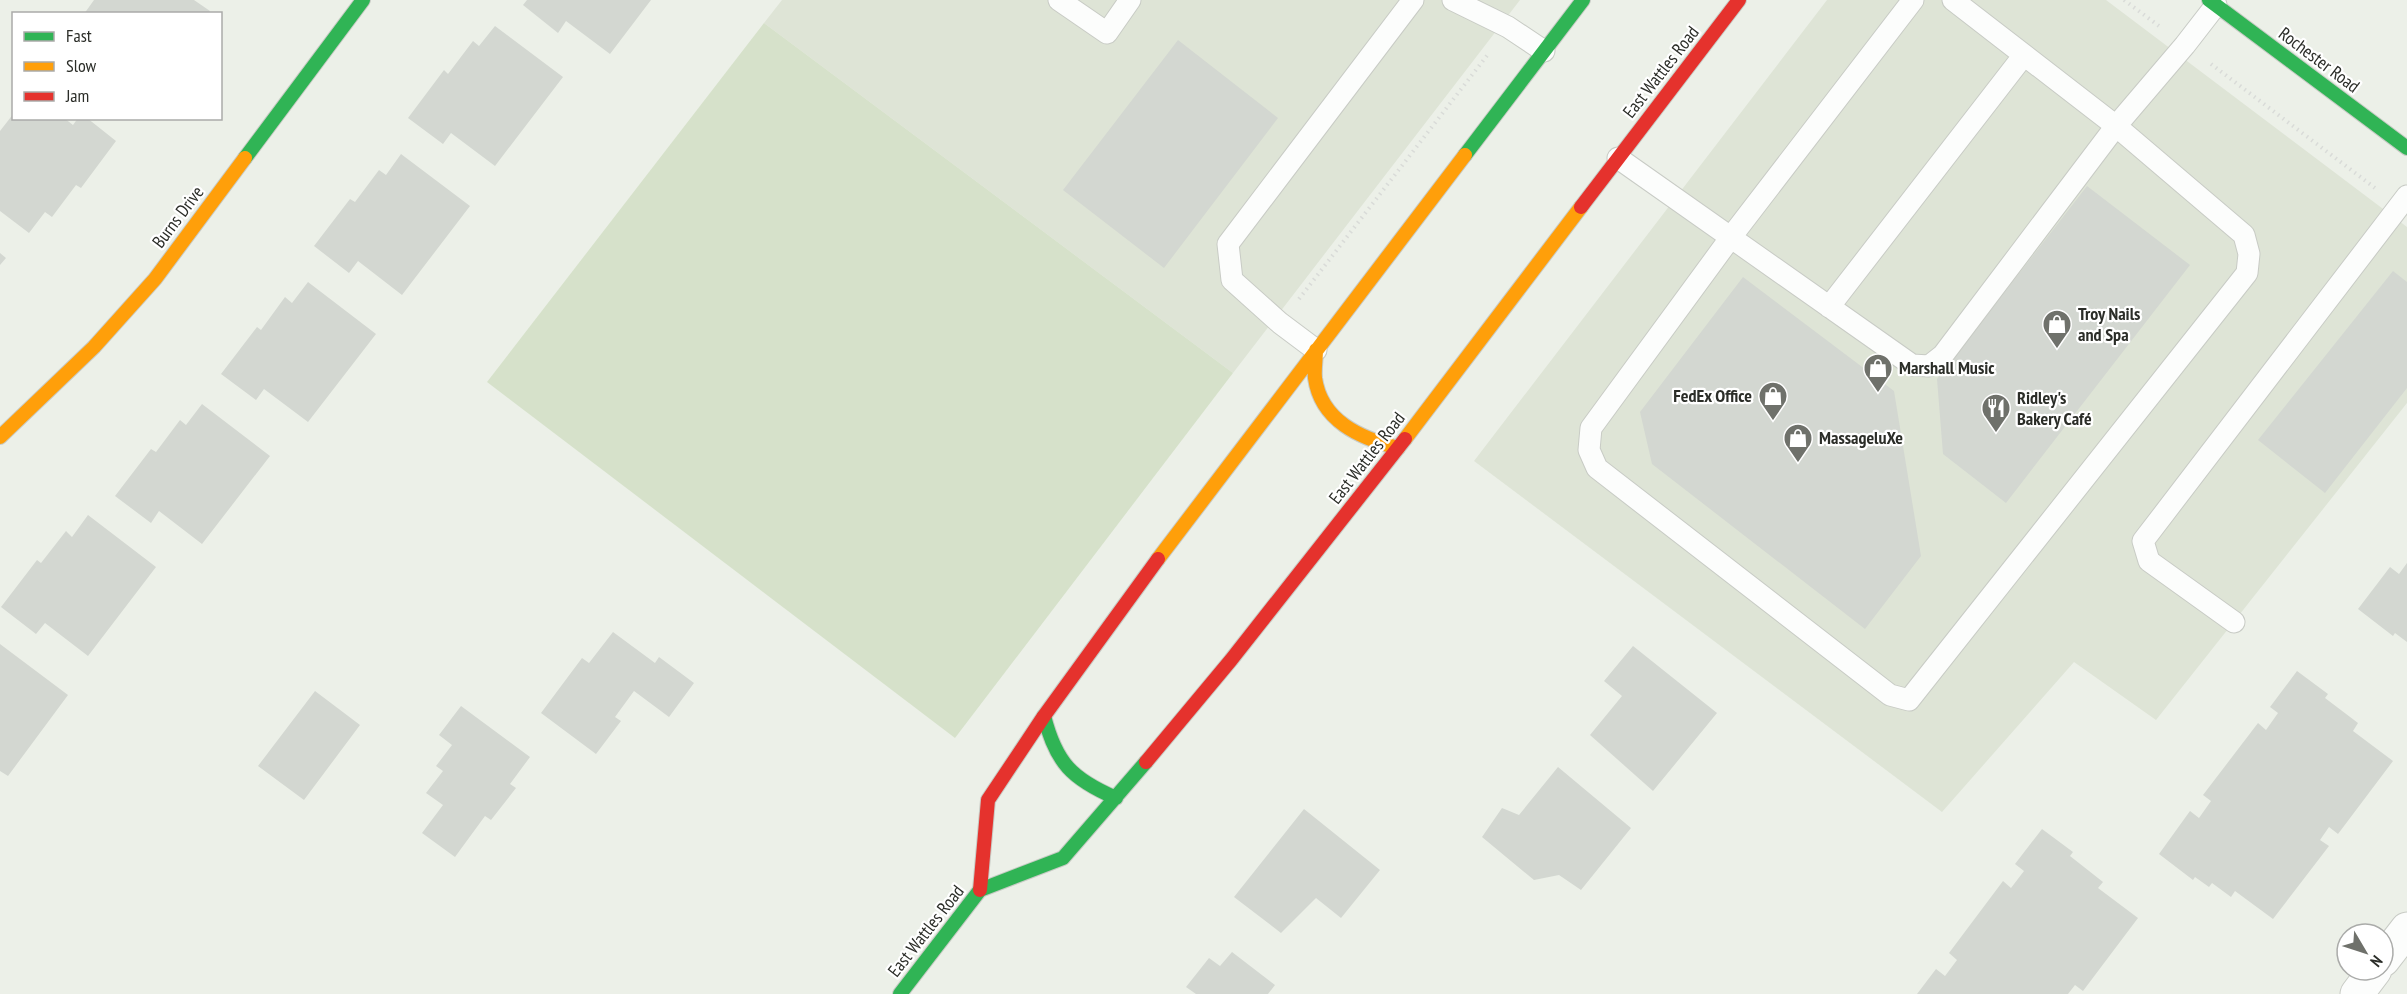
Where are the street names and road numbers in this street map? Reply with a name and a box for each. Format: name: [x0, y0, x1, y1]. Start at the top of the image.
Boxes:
street label: East Wattles Road: [1618, 21, 1704, 122]
street label: Rochester Road: [2274, 22, 2364, 97]
street label: Burns Drive: [147, 181, 208, 252]
street label: East Wattles Road: [1324, 407, 1410, 508]
street label: East Wattles Road: [883, 880, 969, 981]

